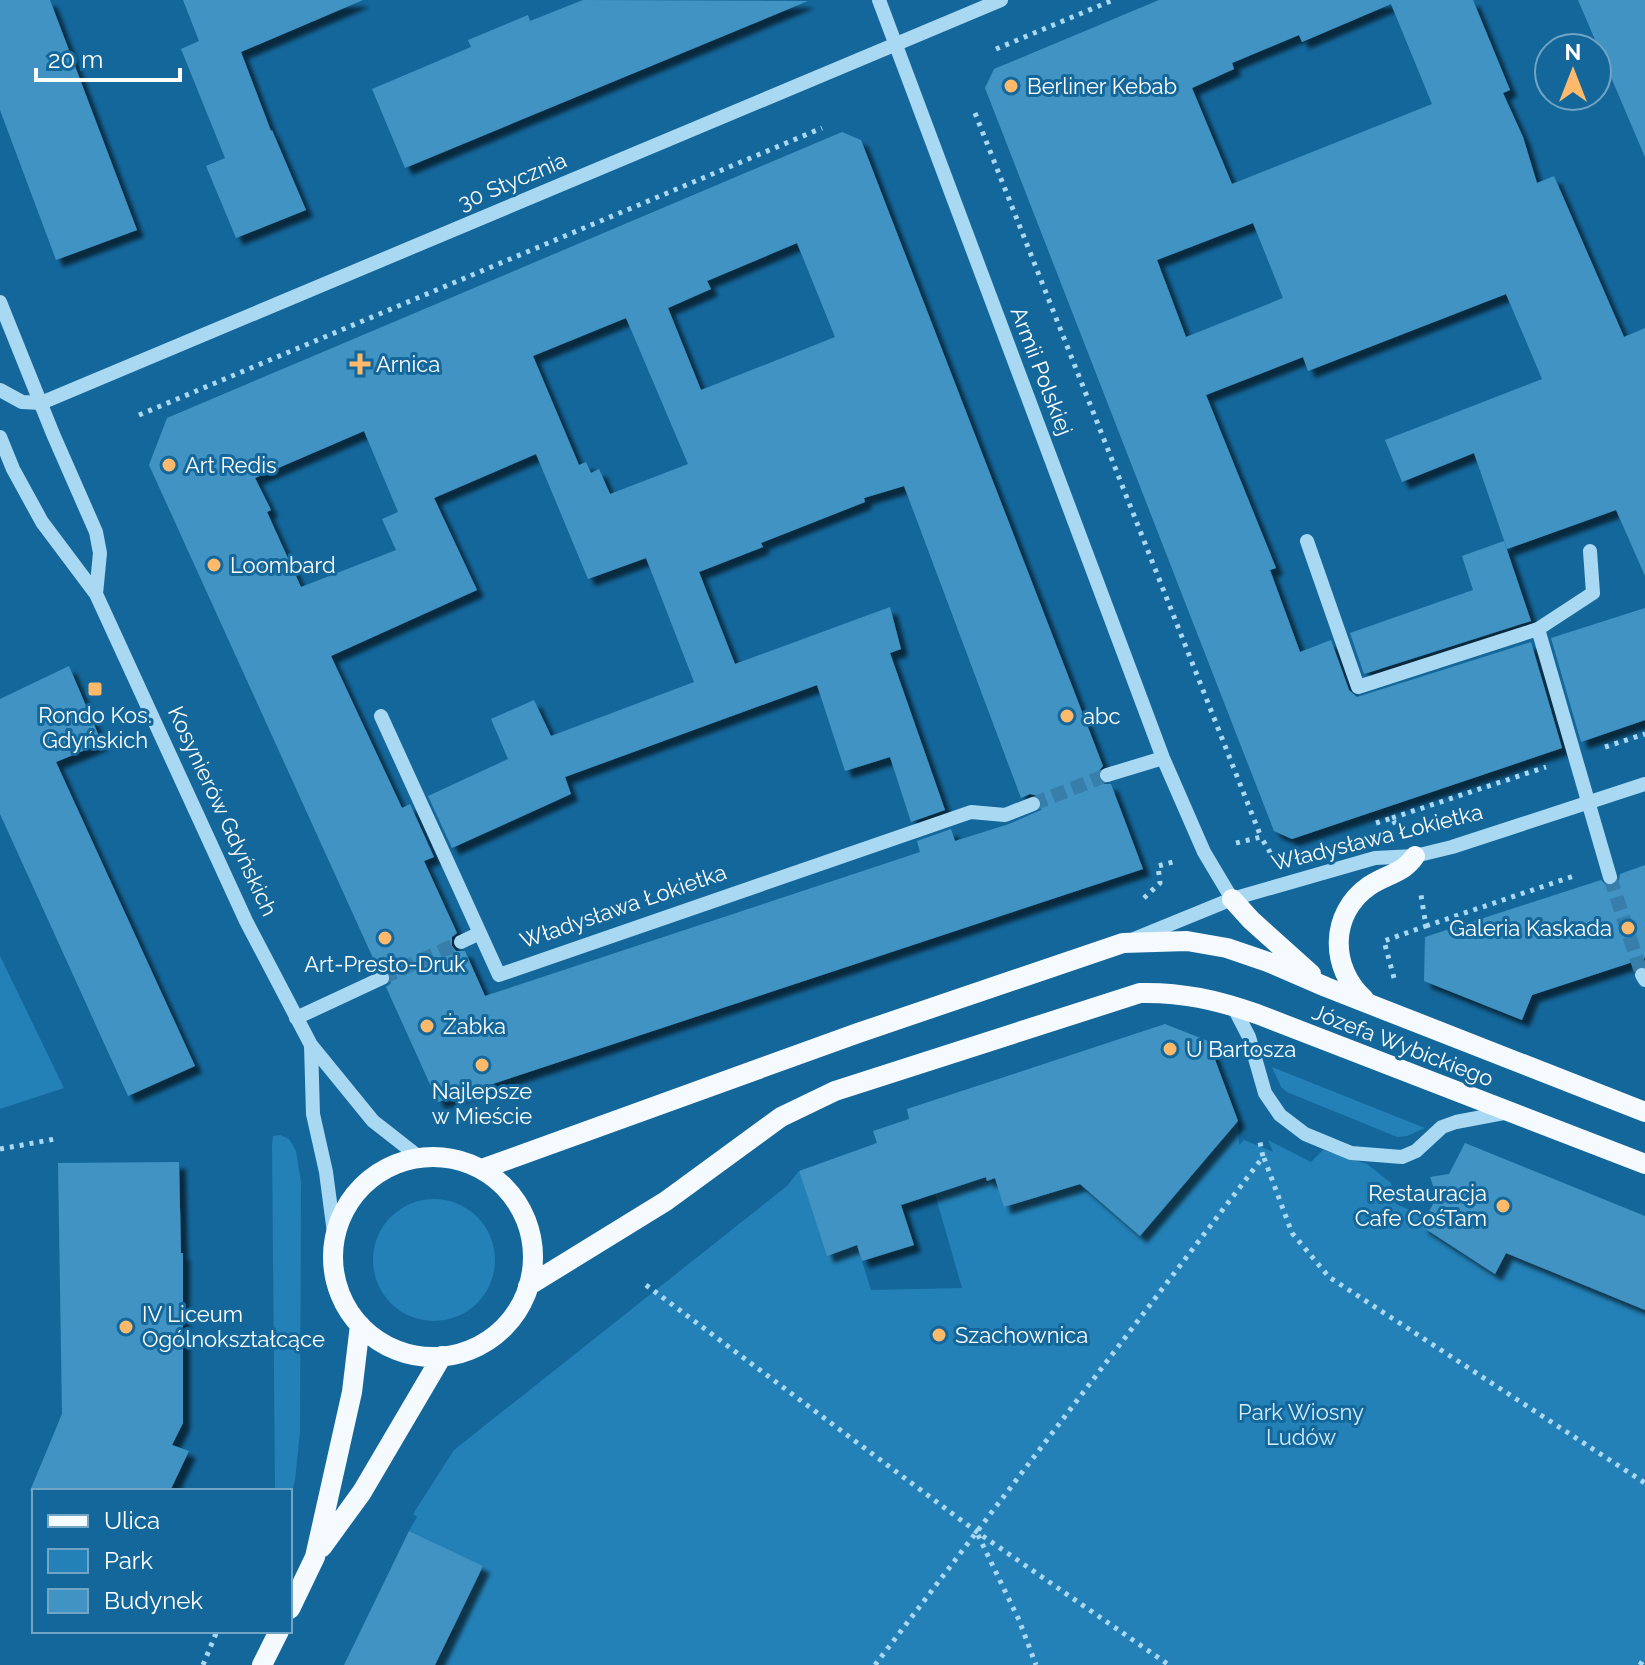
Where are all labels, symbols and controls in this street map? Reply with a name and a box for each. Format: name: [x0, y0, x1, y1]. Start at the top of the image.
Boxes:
scale bar: [36, 32, 180, 82]
north arrow: [1533, 32, 1613, 112]
text: N: [1565, 39, 1581, 65]
text: 20 m: [48, 45, 103, 74]
place label: Berliner Kebab: [1027, 73, 1177, 99]
marker: Berliner Kebab: [1002, 77, 1020, 95]
street label: 30 Stycznia: [454, 146, 570, 216]
street label: Armii Polskiej: [1006, 303, 1078, 439]
place label: Arnica: [376, 351, 440, 377]
marker: Arnica: [351, 355, 369, 373]
place label: Art Redis: [185, 452, 277, 478]
marker: Art Redis: [160, 456, 178, 474]
place label: Loombard: [230, 552, 336, 578]
marker: Loombard: [205, 556, 223, 574]
marker: Rondo Kos. Gdyńskich: [86, 680, 104, 698]
place label: Rondo Kos. Gdyńskich: [38, 702, 152, 753]
street label: Kosynierów Gdyńskich: [163, 702, 283, 920]
place label: abc: [1083, 703, 1121, 729]
marker: abc: [1058, 707, 1076, 725]
street label: Władysława Łokietka: [1269, 798, 1485, 876]
street label: Władysława Łokietka: [516, 858, 730, 954]
place label: Galeria Kaskada: [1449, 915, 1612, 941]
marker: Galeria Kaskada: [1619, 919, 1637, 937]
marker: Art-Presto-Druk: [376, 929, 394, 947]
place label: Art-Presto-Druk: [304, 951, 466, 977]
street label: Józefa Wybickiego: [1309, 998, 1497, 1092]
place label: Żabka: [443, 1013, 506, 1039]
marker: Żabka: [418, 1017, 436, 1035]
place label: U Bartosza: [1186, 1036, 1296, 1062]
marker: U Bartosza: [1161, 1040, 1179, 1058]
marker: Najlepsze w Mieście: [473, 1056, 491, 1074]
place label: Najlepsze w Mieście: [432, 1078, 532, 1129]
place label: Restauracja Cafe CośTam: [1355, 1180, 1487, 1231]
marker: Restauracja Cafe CośTam: [1494, 1197, 1512, 1215]
place label: IV Liceum Ogólnokształcące: [142, 1301, 325, 1352]
marker: IV Liceum Ogólnokształcące: [117, 1318, 135, 1336]
place label: Szachownica: [955, 1322, 1088, 1348]
marker: Szachownica: [930, 1326, 948, 1344]
park label: Park Wiosny Ludów: [1238, 1399, 1364, 1450]
legend: [32, 1489, 292, 1633]
text: Ulica: [104, 1506, 160, 1535]
text: Park: [104, 1546, 153, 1575]
text: Budynek: [104, 1586, 203, 1615]

